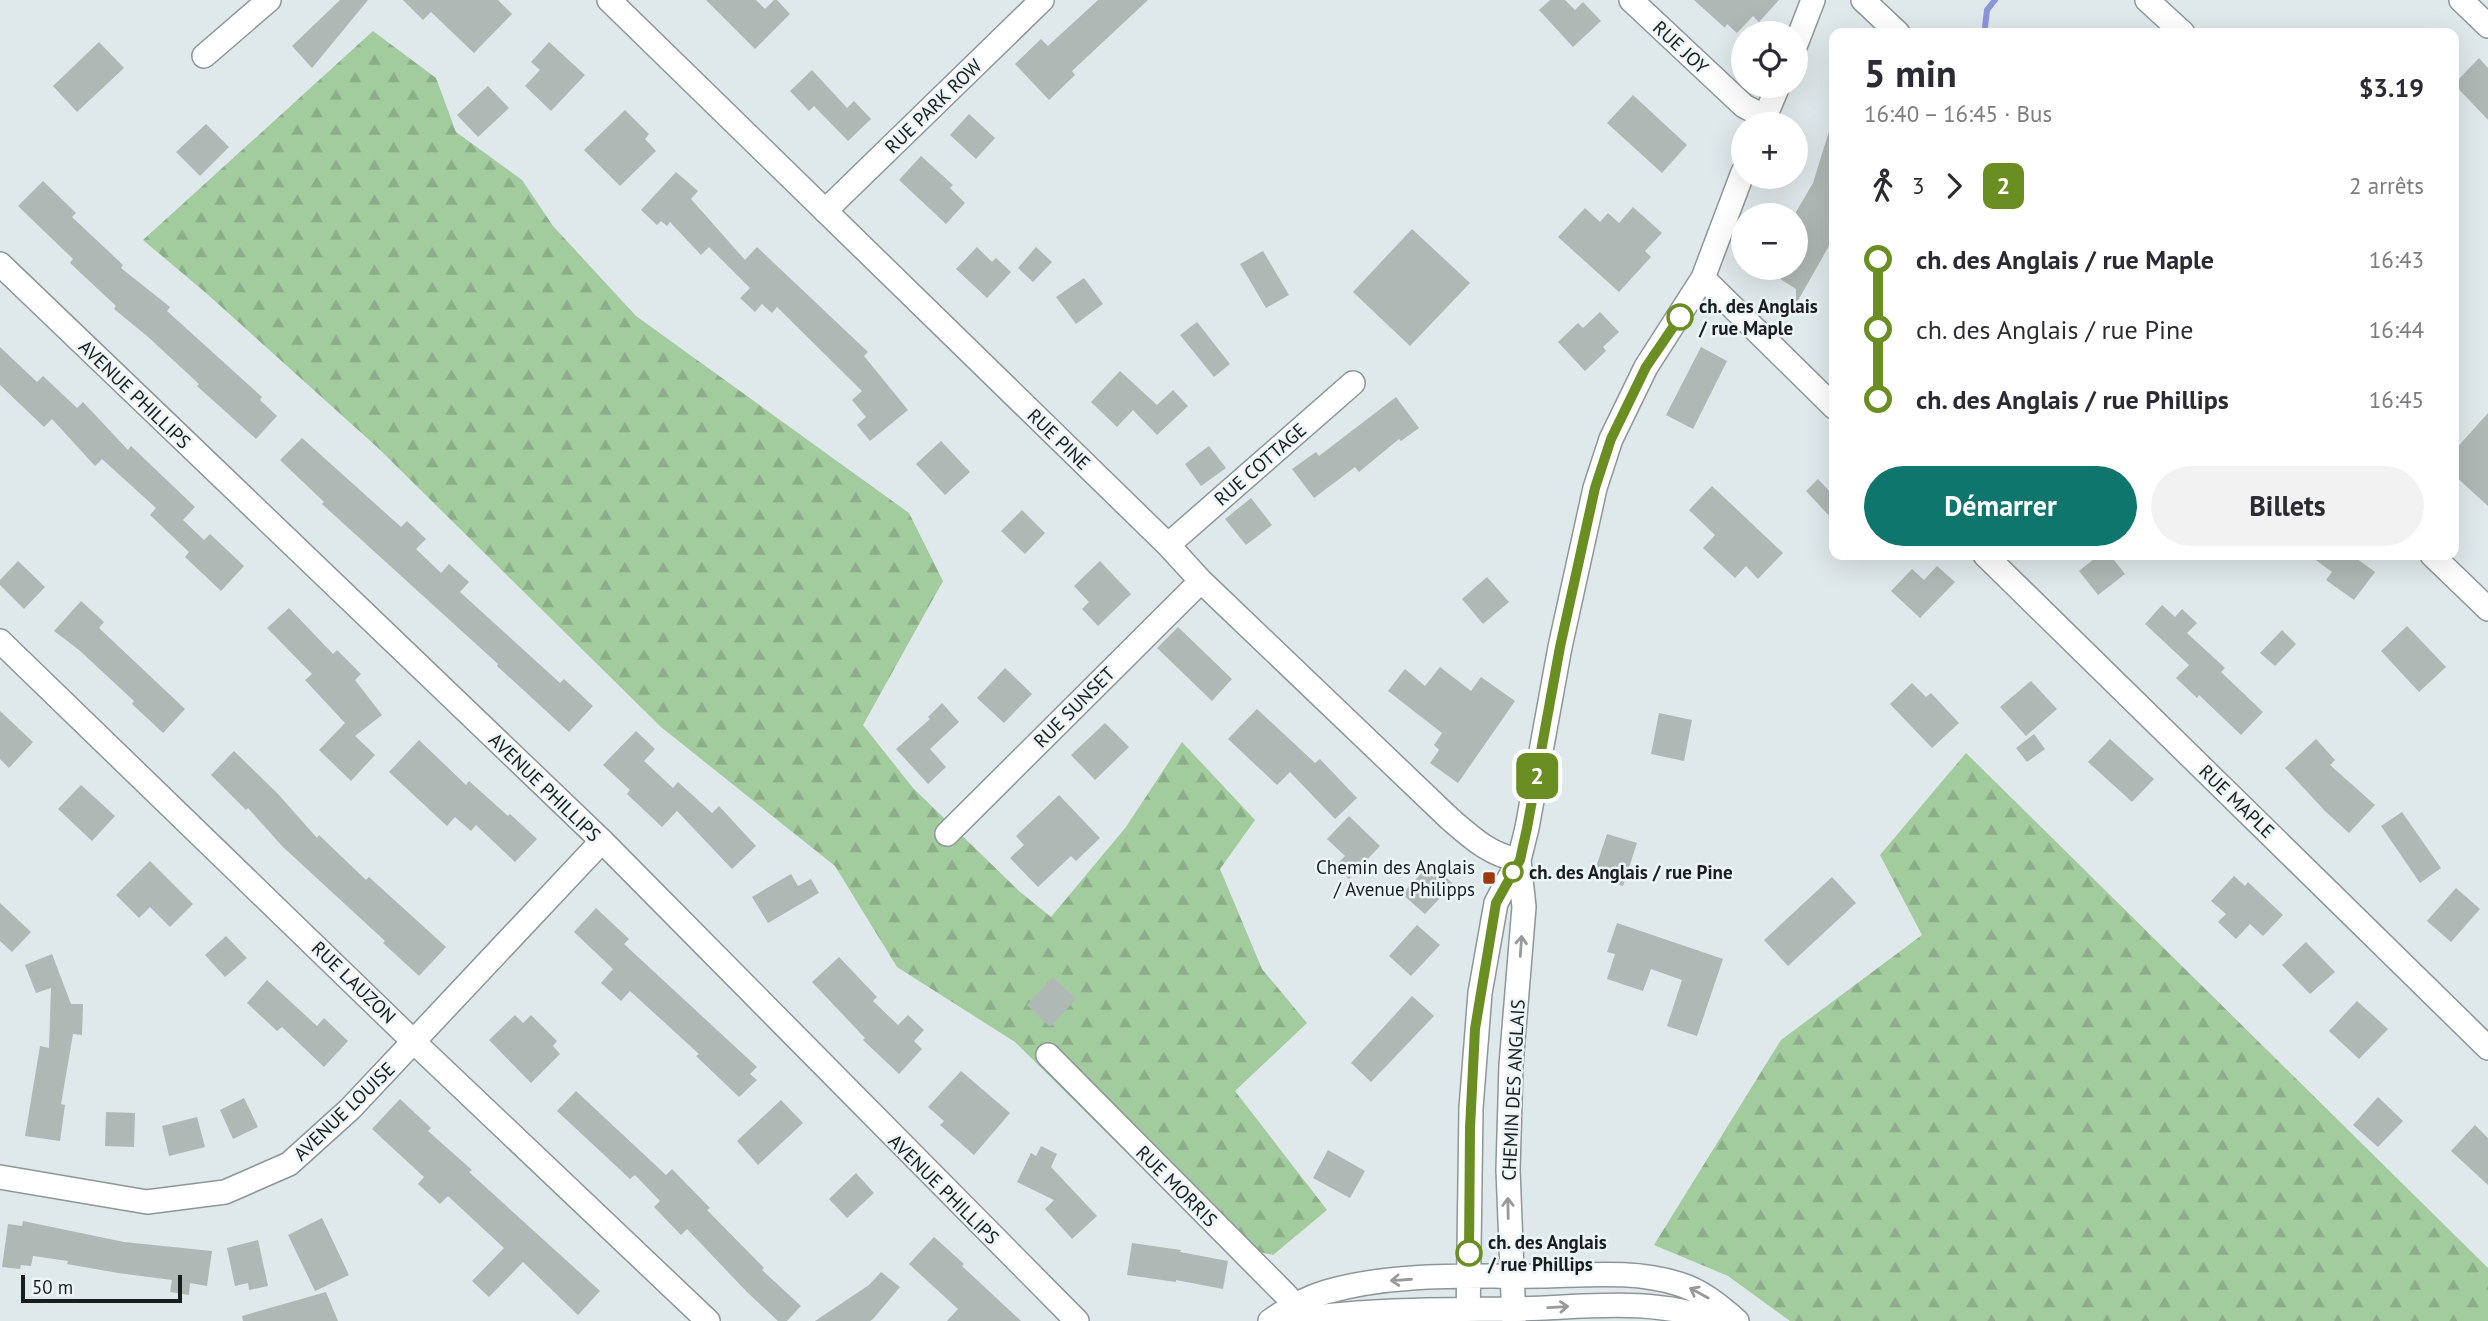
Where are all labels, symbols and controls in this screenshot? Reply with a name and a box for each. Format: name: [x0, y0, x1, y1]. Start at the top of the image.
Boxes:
street label: RUE JOY: [1648, 15, 1714, 79]
map controls: [1731, 21, 1808, 280]
button: locate: [1731, 21, 1808, 98]
text: 5 min: [1864, 48, 1957, 97]
street label: RUE PARK ROW: [879, 54, 987, 158]
text: $3.19: [2359, 71, 2424, 104]
text: 16:40 – 16:45 · Bus: [1864, 99, 2052, 128]
button: +: [1731, 112, 1808, 189]
icon: walk: [1864, 167, 1902, 205]
icon: forward: [1935, 167, 1973, 205]
text: 2: [1997, 170, 2010, 201]
text: 3: [1912, 171, 1925, 200]
text: 2 arrêts: [2349, 171, 2424, 200]
button: −: [1731, 203, 1808, 280]
text: ch. des Anglais / rue Maple: [1916, 243, 2214, 276]
text: 16:43: [2369, 245, 2424, 274]
place label: ch. des Anglais / rue Maple: [1698, 294, 1818, 340]
marker: ch. des Anglais / rue Maple: [1667, 304, 1693, 330]
text: ch. des Anglais / rue Pine: [1916, 313, 2194, 346]
text: 16:44: [2369, 315, 2424, 344]
street label: AVENUE PHILLIPS: [74, 334, 196, 454]
text: ch. des Anglais / rue Phillips: [1916, 383, 2229, 416]
text: 16:45: [2369, 385, 2424, 414]
street label: RUE PINE: [1023, 403, 1095, 475]
street label: RUE COTTAGE: [1209, 418, 1311, 510]
button: Démarrer: [1864, 466, 2137, 546]
button: Billets: [2151, 466, 2424, 546]
street label: RUE SUNSET: [1028, 661, 1120, 753]
street label: AVENUE PHILLIPS: [484, 727, 606, 847]
line badge: 2: [1514, 753, 1560, 799]
street label: RUE MAPLE: [2194, 759, 2280, 843]
text: 2: [1530, 760, 1544, 791]
place label: Chemin des Anglais / Avenue Philipps: [1316, 855, 1475, 901]
place label: ch. des Anglais / rue Pine: [1529, 860, 1733, 884]
marker: ch. des Anglais / rue Pine: [1503, 862, 1523, 882]
marker: Chemin des Anglais / Avenue Philipps: [1481, 870, 1497, 886]
one-way arrow: [1515, 934, 1528, 957]
street label: RUE LAUZON: [307, 936, 401, 1028]
street label: CHEMIN DES ANGLAIS: [1496, 999, 1530, 1181]
street label: AVENUE LOUISE: [288, 1057, 400, 1165]
street label: AVENUE PHILLIPS: [884, 1129, 1004, 1249]
street label: RUE MORRIS: [1131, 1140, 1223, 1232]
one-way arrow: [1502, 1197, 1515, 1220]
place label: ch. des Anglais / rue Phillips: [1487, 1230, 1607, 1276]
marker: ch. des Anglais / rue Phillips: [1456, 1240, 1482, 1266]
scale bar: [21, 1272, 182, 1304]
one-way arrow: [1390, 1273, 1413, 1286]
text: 50 m: [32, 1275, 73, 1299]
one-way arrow: [1690, 1286, 1710, 1300]
one-way arrow: [1546, 1300, 1569, 1313]

